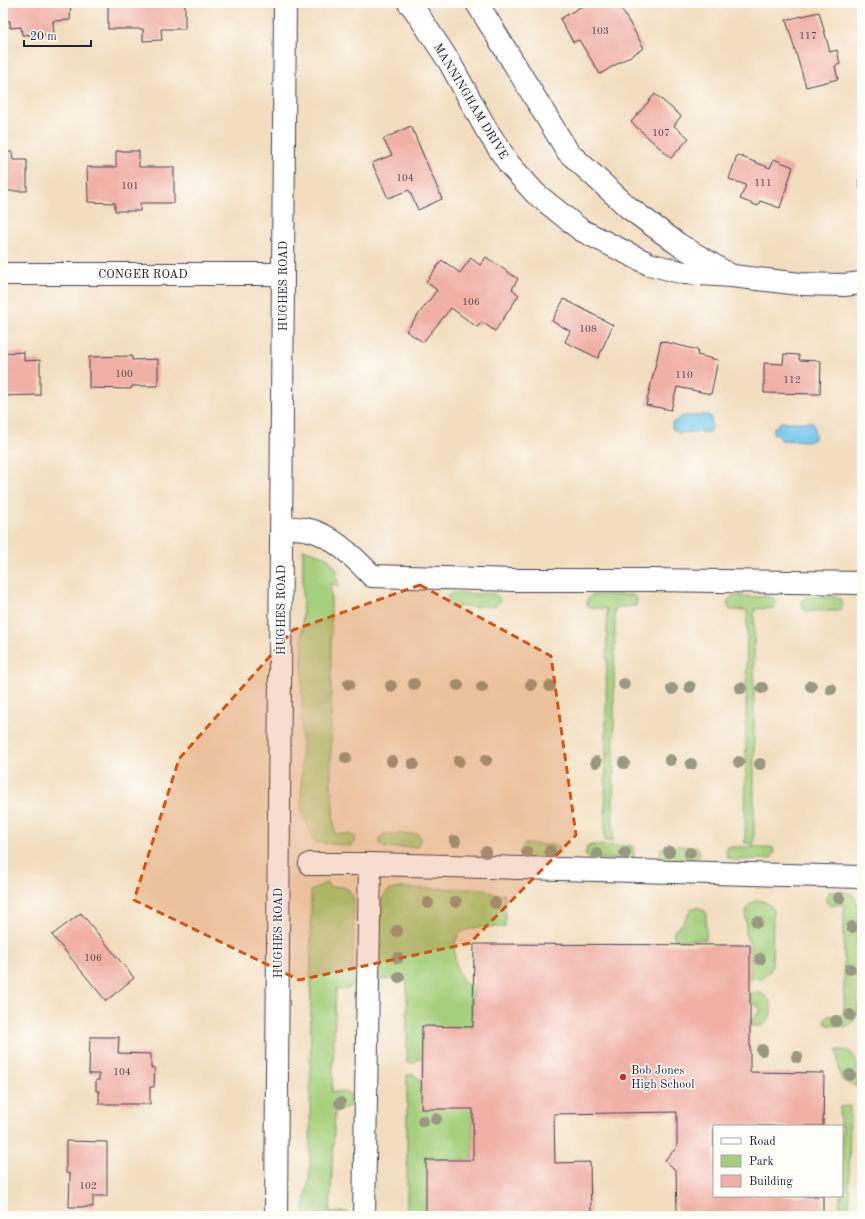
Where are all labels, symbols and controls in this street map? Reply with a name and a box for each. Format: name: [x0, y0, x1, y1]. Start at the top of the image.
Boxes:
scale bar: [24, 22, 91, 48]
house number: 103: [591, 26, 609, 36]
text: 20 m: [30, 31, 57, 43]
house number: 117: [799, 31, 817, 41]
street label: MANNINGHAM DRIVE: [431, 42, 509, 161]
house number: 107: [652, 128, 670, 138]
house number: 104: [396, 173, 414, 183]
house number: 111: [754, 178, 772, 188]
house number: 101: [121, 181, 139, 191]
street label: HUGHES ROAD: [278, 241, 290, 331]
street label: CONGER ROAD: [98, 269, 188, 281]
house number: 106: [462, 297, 480, 307]
house number: 108: [579, 324, 597, 334]
house number: 100: [115, 369, 133, 379]
house number: 110: [675, 370, 693, 380]
house number: 112: [783, 375, 801, 385]
street label: HUGHES ROAD: [276, 565, 288, 655]
street label: HUGHES ROAD: [273, 888, 285, 978]
house number: 106: [84, 953, 102, 963]
place label: Bob Jones High School: [631, 1065, 694, 1091]
house number: 104: [113, 1067, 131, 1077]
marker: Bob Jones High School: [618, 1072, 628, 1082]
legend: [713, 1125, 843, 1197]
text: Road: [749, 1136, 776, 1148]
text: Park: [749, 1156, 774, 1168]
text: Building: [749, 1176, 793, 1188]
house number: 102: [79, 1181, 97, 1191]

